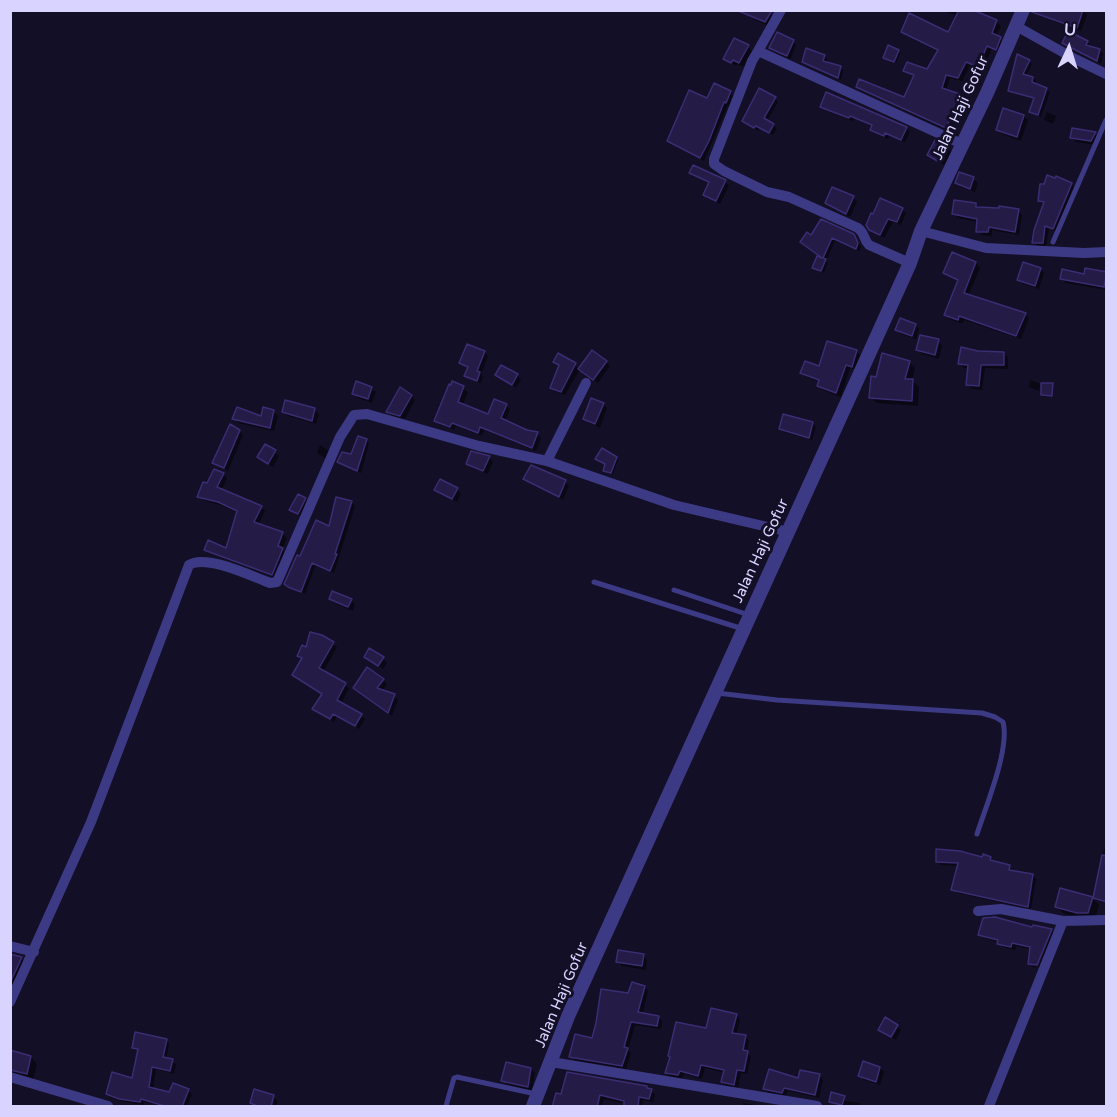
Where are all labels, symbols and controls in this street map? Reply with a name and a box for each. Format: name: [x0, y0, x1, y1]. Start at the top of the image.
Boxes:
north arrow: [1039, 18, 1099, 78]
text: U: [1063, 20, 1077, 40]
street label: Jalan Haji Gofur: [929, 53, 993, 163]
street label: Jalan Haji Gofur: [729, 496, 793, 606]
street label: Jalan Haji Gofur: [532, 940, 592, 1050]

